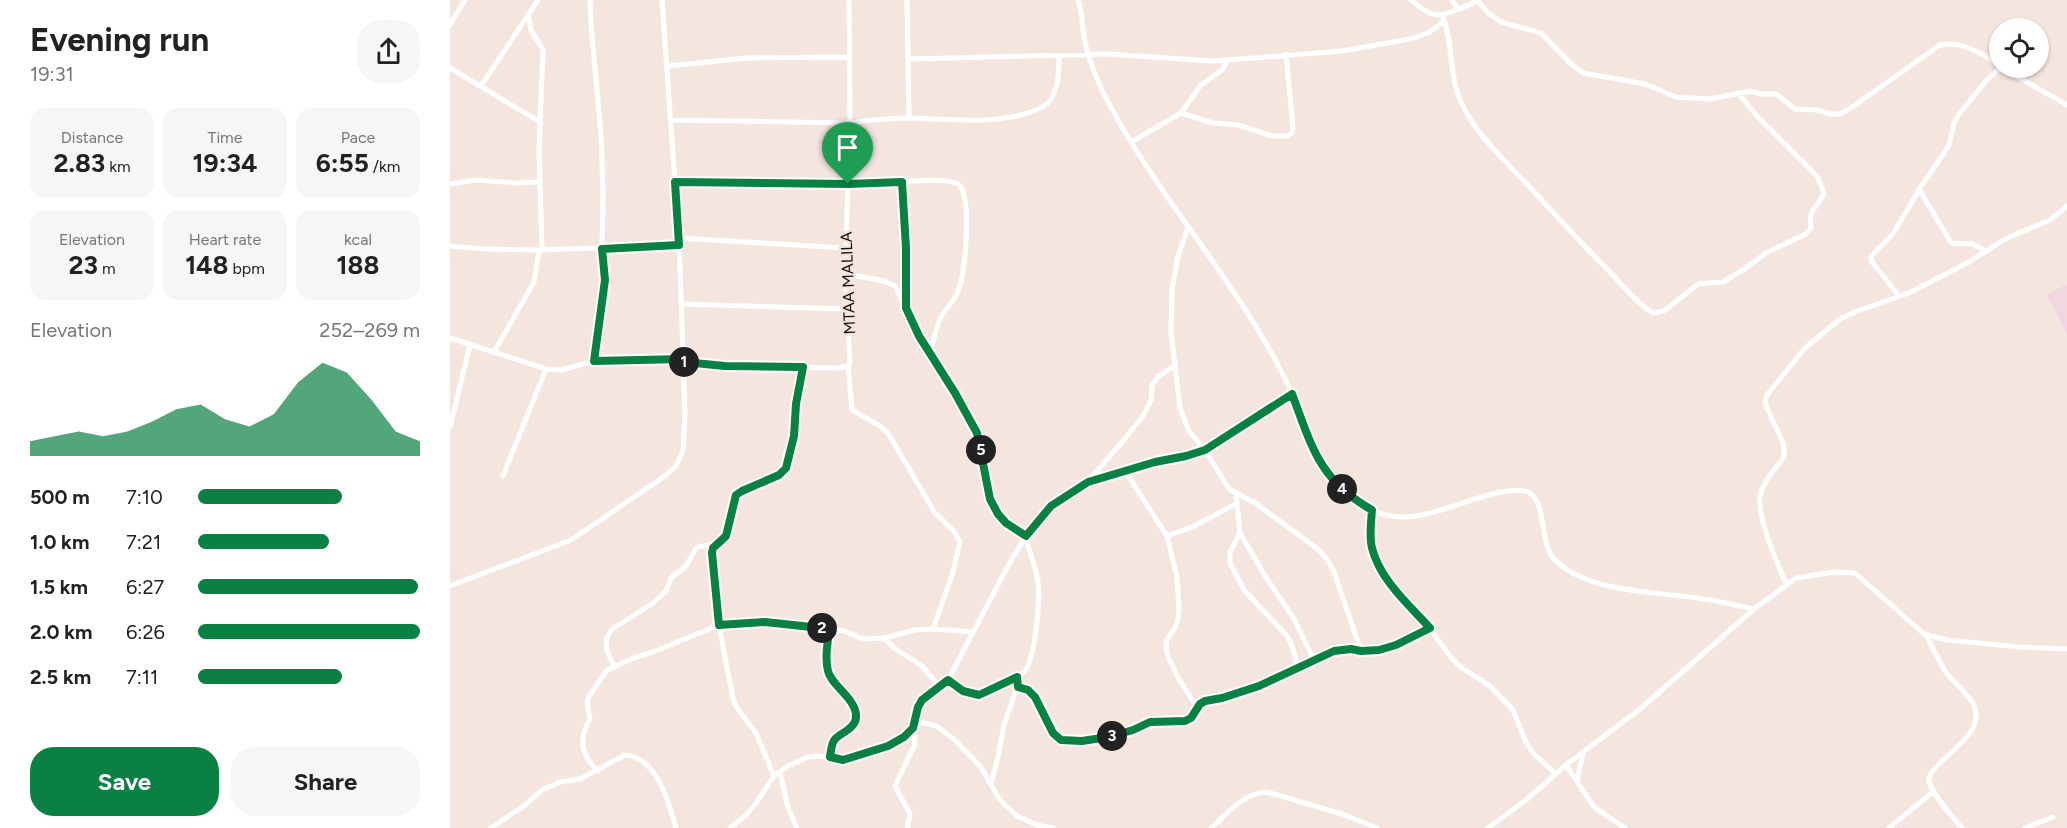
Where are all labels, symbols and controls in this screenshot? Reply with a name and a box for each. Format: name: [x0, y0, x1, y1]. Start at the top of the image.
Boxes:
map controls: [1989, 18, 2049, 78]
button: locate: [1989, 18, 2049, 78]
text: Evening run: [30, 20, 209, 59]
button: share: [357, 20, 420, 83]
text: 19:31: [30, 62, 74, 86]
pin: [822, 122, 873, 184]
text: Distance: [61, 128, 123, 147]
text: Time: [208, 128, 242, 147]
text: Pace: [341, 128, 375, 147]
icon: arrive: [831, 131, 864, 164]
text: 2.83: [53, 147, 105, 179]
text: 19:34: [193, 147, 257, 179]
text: 6:55: [316, 147, 369, 179]
text: km: [105, 157, 131, 176]
text: /km: [369, 157, 400, 176]
text: Elevation: [59, 230, 125, 249]
text: Heart rate: [189, 230, 261, 249]
text: kcal: [344, 230, 372, 249]
street label: MTAA MALILA: [837, 231, 859, 335]
text: 23: [68, 249, 98, 281]
text: 148: [185, 249, 228, 281]
text: 188: [337, 249, 379, 281]
text: m: [98, 259, 116, 278]
text: bpm: [228, 259, 265, 278]
text: Elevation: [30, 318, 112, 342]
text: 252–269 m: [319, 318, 420, 342]
pin: 1: [669, 347, 699, 377]
text: 1: [681, 352, 687, 371]
pin: 5: [966, 435, 996, 465]
text: 5: [976, 440, 986, 459]
pin: 4: [1327, 474, 1357, 504]
text: 4: [1337, 479, 1347, 498]
text: 500 m: [30, 485, 90, 509]
text: 7:10: [126, 485, 163, 509]
text: 1.0 km: [30, 530, 89, 554]
text: 7:21: [126, 530, 161, 554]
text: 1.5 km: [30, 575, 88, 599]
text: 6:27: [126, 575, 164, 599]
pin: 2: [807, 613, 837, 643]
text: 2: [817, 618, 827, 637]
text: 2.0 km: [30, 620, 92, 644]
text: 6:26: [126, 620, 165, 644]
text: 2.5 km: [30, 665, 91, 689]
text: 7:11: [126, 665, 158, 689]
pin: 3: [1097, 721, 1127, 751]
text: 3: [1108, 726, 1116, 745]
button: Save: [30, 747, 219, 816]
button: Share: [231, 747, 420, 816]

